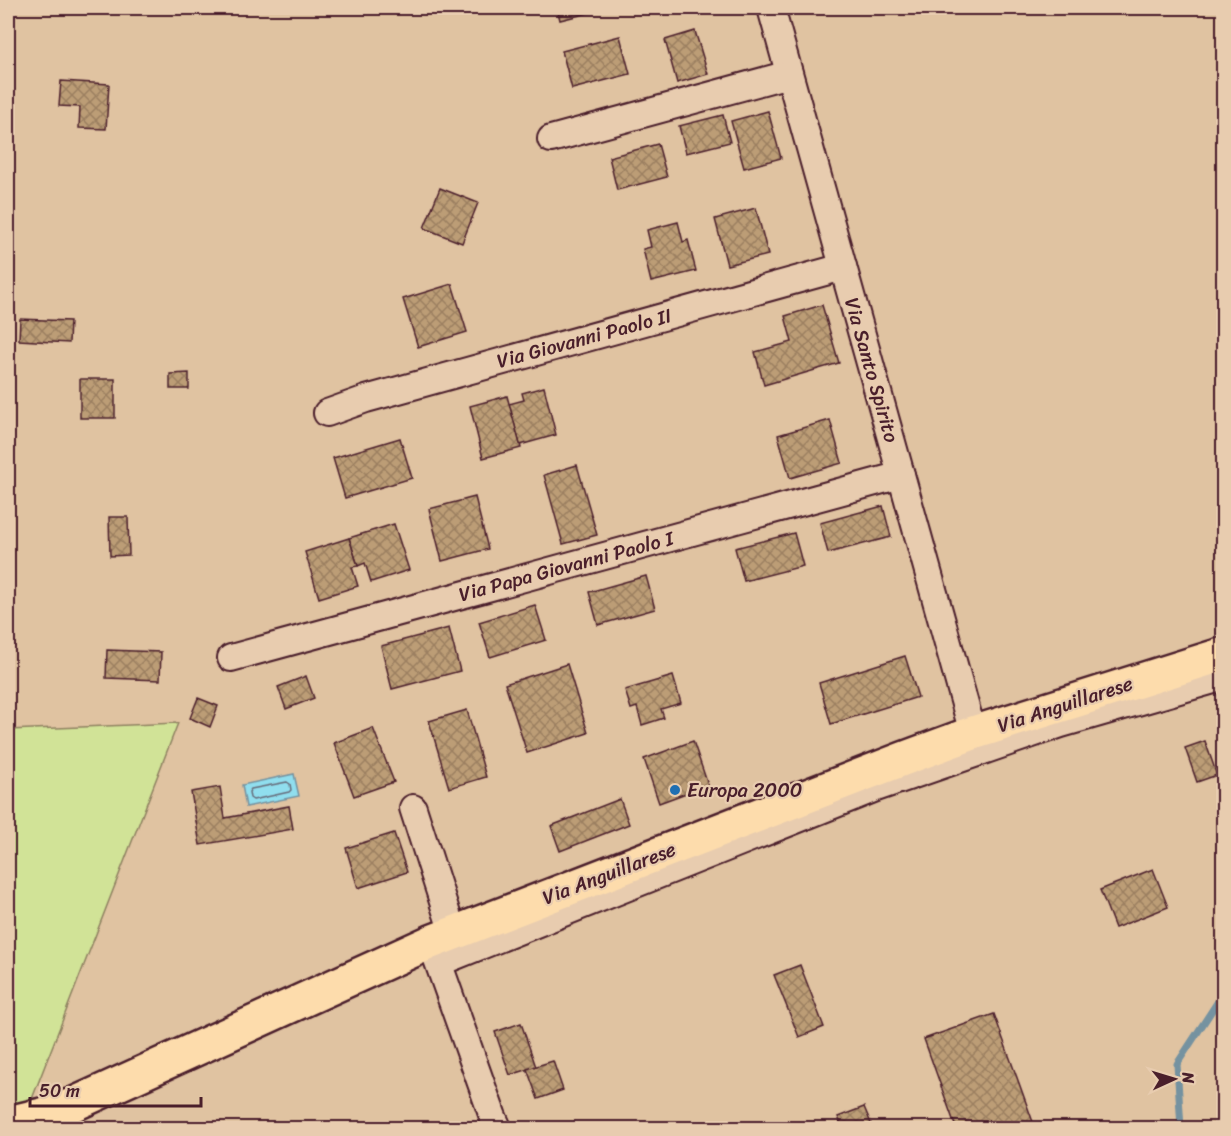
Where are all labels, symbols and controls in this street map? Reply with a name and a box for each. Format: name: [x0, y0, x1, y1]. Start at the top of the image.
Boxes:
street label: Via Santo Spirito: [834, 293, 909, 447]
street label: Via Giovanni Paolo II: [493, 298, 675, 379]
street label: Via Papa Giovanni Paolo I: [455, 521, 678, 612]
street label: Via Anguillarese: [993, 666, 1137, 743]
place label: Europa 2000: [687, 773, 802, 808]
marker: Europa 2000: [668, 783, 682, 797]
street label: Via Anguillarese: [537, 832, 681, 915]
north arrow: [1144, 1049, 1204, 1109]
scale bar: [30, 1070, 201, 1108]
text: N: [1174, 1070, 1203, 1085]
text: 50 m: [39, 1075, 80, 1107]

